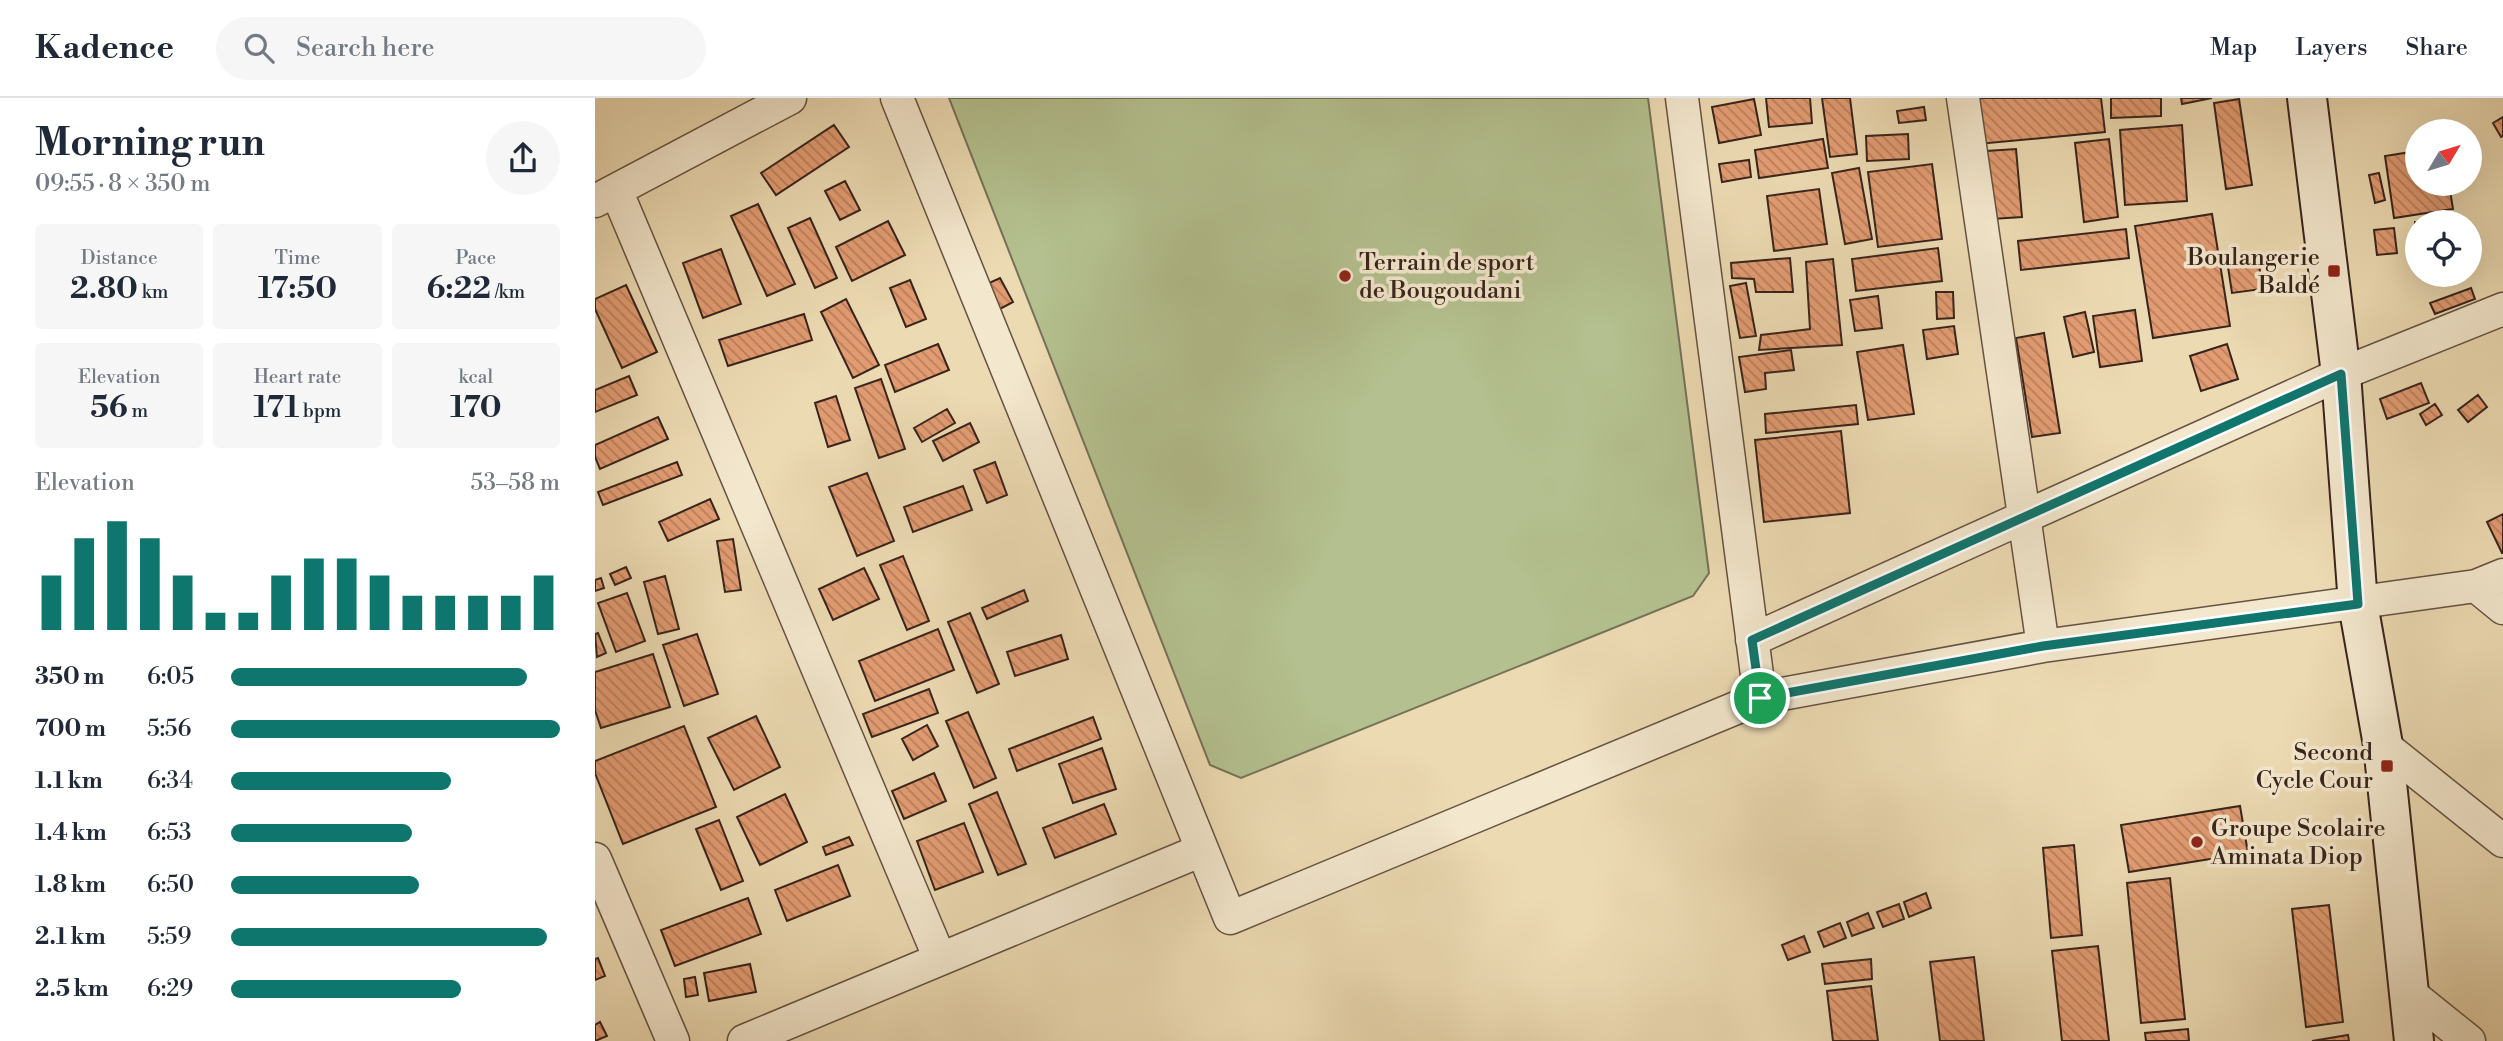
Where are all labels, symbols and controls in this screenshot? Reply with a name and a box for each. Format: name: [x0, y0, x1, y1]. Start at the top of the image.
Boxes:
search box: [216, 17, 706, 80]
text: Kadence: [35, 28, 174, 69]
icon: search: [240, 29, 278, 67]
text: Search here: [296, 32, 435, 64]
text: Map: [2210, 33, 2257, 63]
text: Layers: [2295, 33, 2367, 63]
text: Share: [2405, 33, 2468, 63]
north arrow: [2405, 119, 2481, 196]
map controls: [2405, 119, 2482, 287]
text: Morning run: [35, 120, 265, 167]
button: share: [486, 121, 560, 195]
text: 09:55 · 8 × 350 m: [35, 170, 210, 198]
button: locate: [2405, 210, 2482, 287]
place label: Boulangerie Baldé: [2186, 243, 2320, 301]
text: Distance: [81, 246, 158, 270]
text: Time: [275, 246, 320, 270]
text: Pace: [455, 246, 496, 270]
place label: Terrain de sport de Bougoudani: [1359, 248, 1535, 306]
marker: Boulangerie Baldé: [2326, 263, 2342, 279]
marker: Terrain de sport de Bougoudani: [1337, 268, 1353, 284]
text: 2.80: [70, 270, 138, 308]
text: 17:50: [258, 270, 337, 308]
text: 6:22: [426, 270, 491, 308]
text: km: [138, 280, 168, 304]
text: /km: [491, 280, 525, 304]
text: Elevation: [78, 365, 160, 389]
text: Heart rate: [254, 365, 341, 389]
text: kcal: [459, 365, 493, 389]
text: 56: [90, 389, 128, 427]
text: 171: [253, 389, 299, 427]
text: 170: [450, 389, 501, 427]
text: m: [128, 399, 148, 423]
text: bpm: [299, 399, 342, 423]
text: Elevation: [35, 469, 135, 497]
text: 53–58 m: [471, 469, 560, 497]
text: 350 m: [35, 663, 104, 691]
text: 6:05: [147, 663, 194, 691]
pin: [1730, 668, 1790, 728]
icon: arrive: [1741, 679, 1779, 717]
text: 700 m: [35, 715, 106, 743]
text: 5:56: [147, 715, 191, 743]
place label: Second Cycle Cour: [2256, 738, 2373, 796]
marker: Second Cycle Cour: [2379, 758, 2395, 774]
text: 1.1 km: [35, 767, 103, 795]
text: 6:34: [147, 767, 193, 795]
place label: Groupe Scolaire Aminata Diop: [2210, 814, 2386, 872]
text: 1.4 km: [35, 819, 107, 847]
text: 6:53: [147, 819, 192, 847]
marker: Groupe Scolaire Aminata Diop: [2189, 834, 2205, 850]
text: 1.8 km: [35, 871, 106, 899]
text: 6:50: [147, 871, 194, 899]
text: 2.1 km: [35, 923, 106, 951]
text: 5:59: [147, 923, 191, 951]
text: 2.5 km: [35, 975, 109, 1003]
text: 6:29: [147, 975, 193, 1003]

